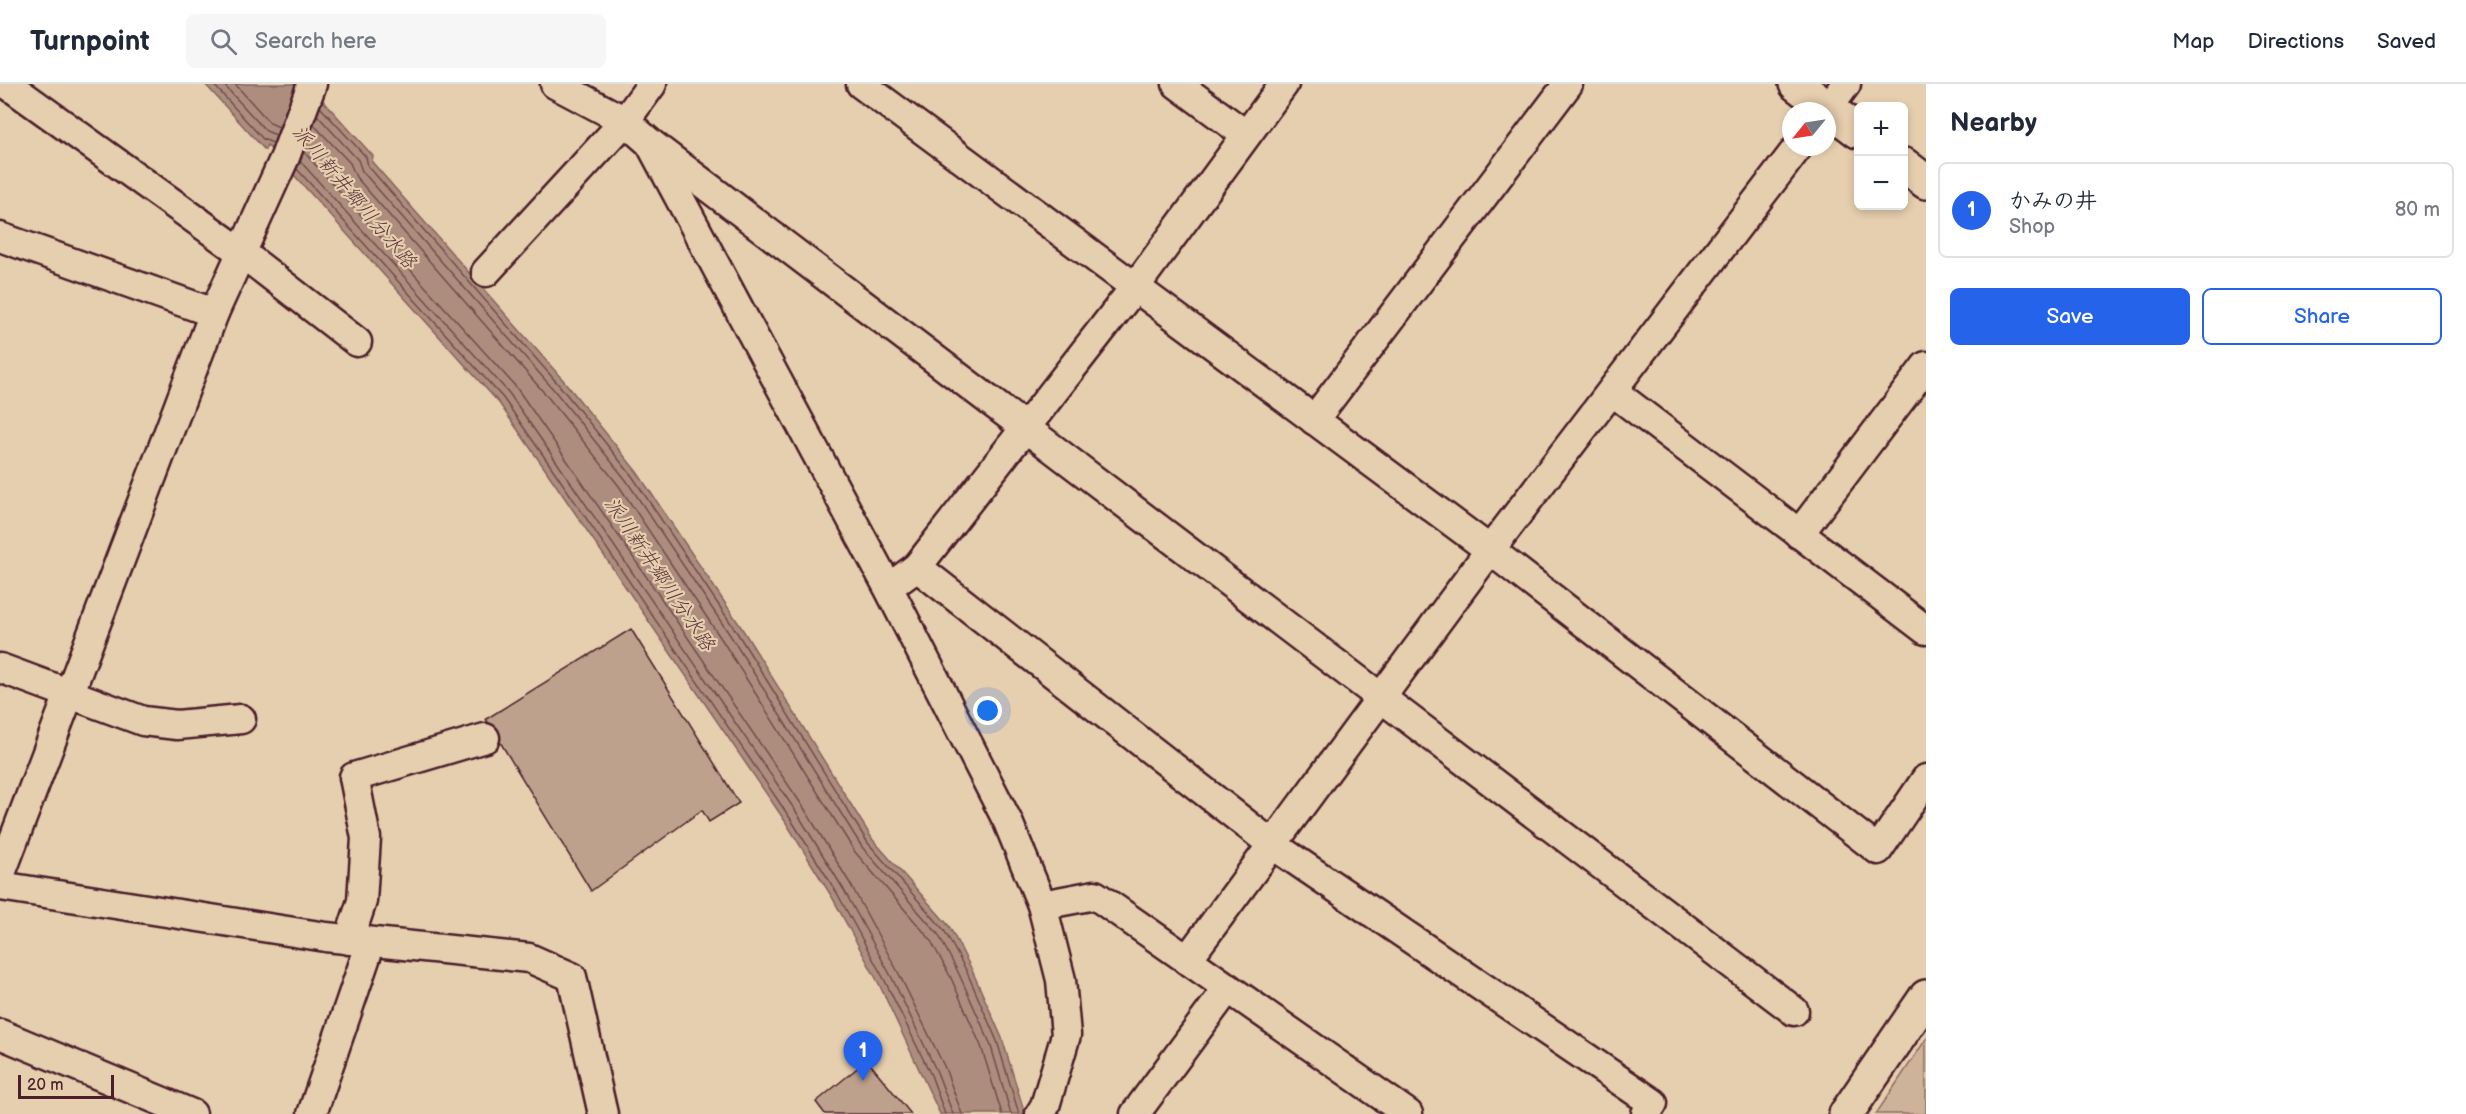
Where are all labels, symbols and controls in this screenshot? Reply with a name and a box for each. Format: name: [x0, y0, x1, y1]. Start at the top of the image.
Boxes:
search box: [186, 14, 606, 68]
text: Turnpoint: [30, 25, 150, 58]
icon: search: [207, 25, 240, 58]
text: Search here: [255, 28, 377, 55]
text: Map: [2172, 29, 2215, 54]
text: Directions: [2248, 29, 2344, 54]
text: Saved: [2377, 29, 2436, 54]
north arrow: [1782, 102, 1836, 156]
map controls: [1854, 102, 1908, 210]
button: +: [1854, 102, 1908, 156]
text: Nearby: [1950, 108, 2037, 139]
water label: 派川新井郷川分水路: [287, 120, 422, 274]
button: −: [1854, 156, 1908, 210]
text: かみの井: [2009, 188, 2097, 215]
text: 1: [1967, 198, 1976, 222]
text: 80 m: [2395, 198, 2440, 222]
text: Shop: [2009, 215, 2055, 239]
button: Save: [1950, 288, 2190, 345]
button: Share: [2202, 288, 2442, 345]
water label: 派川新井郷川分水路: [599, 493, 720, 656]
your location: [973, 696, 1002, 725]
pin: 1: [844, 1032, 882, 1081]
scale bar: [18, 1072, 114, 1100]
text: 20 m: [27, 1076, 63, 1095]

